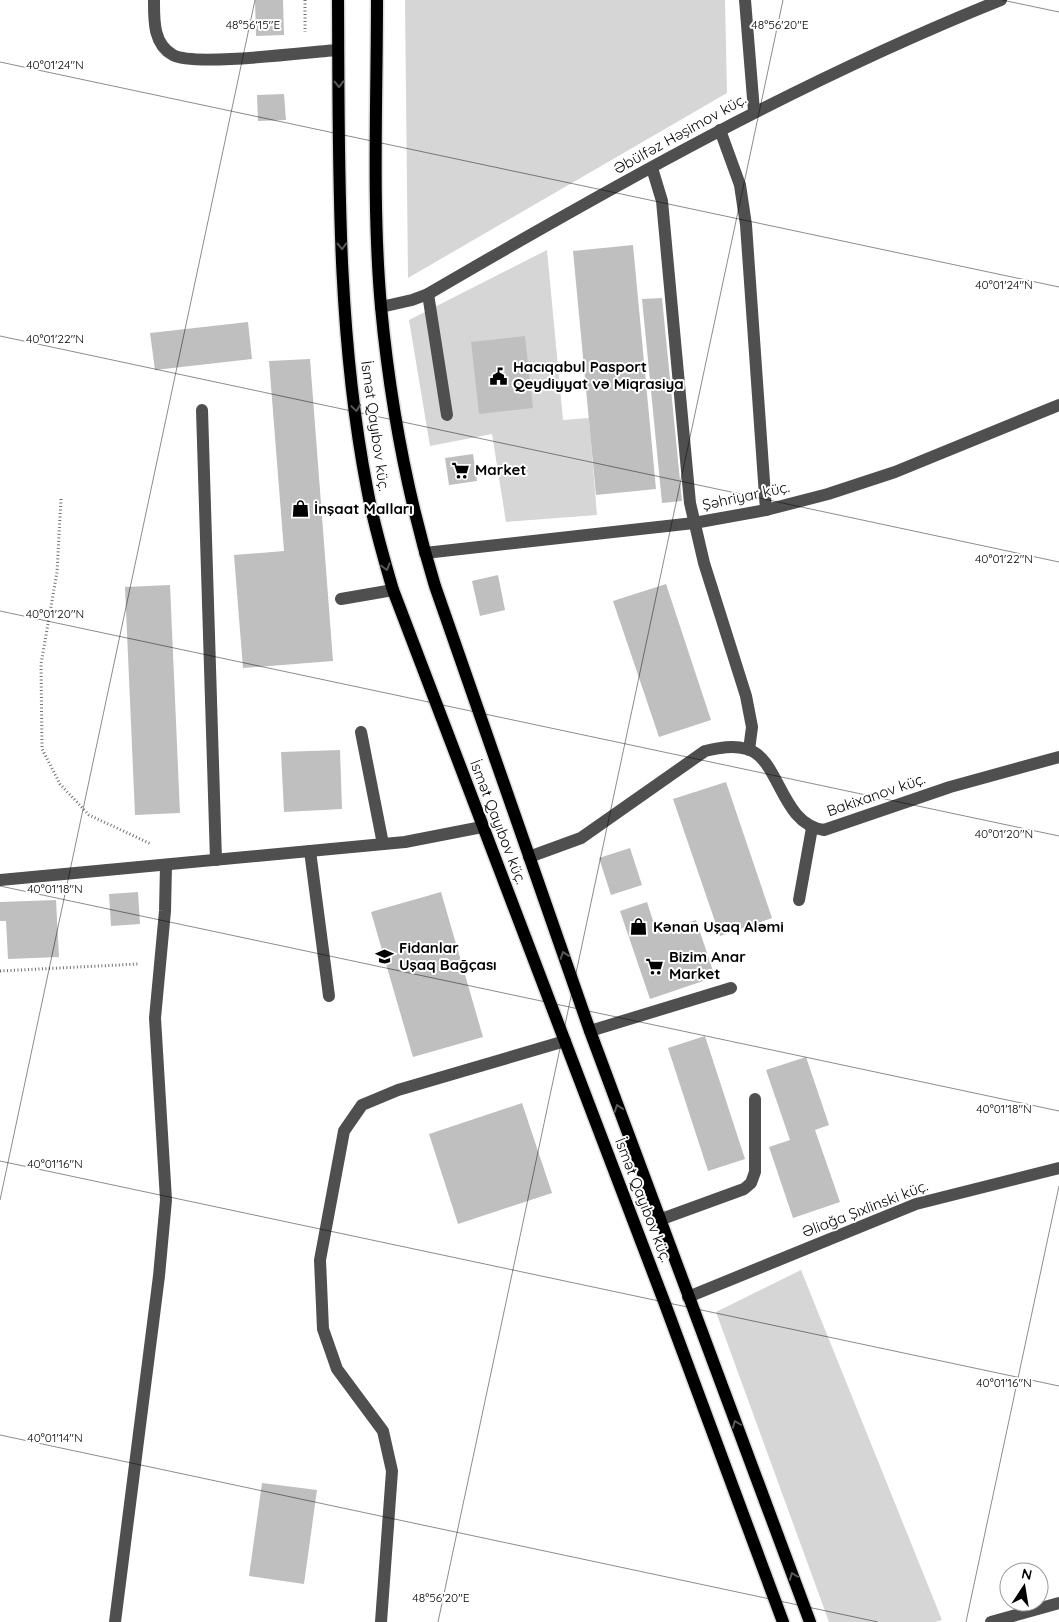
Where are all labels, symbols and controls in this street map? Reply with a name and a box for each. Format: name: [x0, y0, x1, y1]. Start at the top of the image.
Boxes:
text: 48°56'15"E: [226, 17, 280, 32]
text: 48°56'20"E: [751, 17, 809, 32]
text: 40°01'24"N: [26, 57, 84, 72]
one-way arrow: [334, 80, 344, 88]
street label: Əbülfəz Həşimov küç.: [610, 89, 749, 178]
one-way arrow: [337, 242, 347, 250]
text: 40°01'24"N: [975, 277, 1033, 292]
text: 40°01'22"N: [26, 331, 84, 346]
place label: Hacıqabul Pasport Qeydiyyat və Miqrasiya: [513, 357, 684, 393]
street label: İsmət Qayıbov küç.: [357, 359, 394, 492]
public building icon: Hacıqabul Pasport Qeydiyyat və Miqrasiya: [489, 366, 509, 386]
one-way arrow: [350, 404, 360, 412]
supermarket icon: Market: [451, 460, 471, 480]
place label: Market: [475, 460, 526, 479]
street label: Şəhriyar küç.: [700, 477, 791, 514]
shop icon: İnşaat Malları: [290, 499, 310, 519]
place label: İnşaat Malları: [314, 499, 413, 518]
text: 40°01'22"N: [975, 551, 1033, 566]
one-way arrow: [381, 563, 391, 571]
text: 40°01'20"N: [26, 606, 84, 621]
street label: İsmət Qayıbov küç.: [466, 757, 531, 887]
street label: Bakixanov küç.: [824, 769, 928, 820]
text: 40°01'20"N: [975, 826, 1033, 841]
text: 40°01'18"N: [27, 881, 83, 896]
shop icon: Kənan Uşaq Aləmi: [629, 917, 649, 937]
place label: Kənan Uşaq Aləmi: [653, 917, 784, 936]
place label: Fidanlar Uşaq Bağçası: [399, 938, 497, 974]
school or university icon: Fidanlar Uşaq Bağçası: [375, 947, 395, 967]
place label: Bizim Anar Market: [669, 947, 746, 983]
one-way arrow: [559, 951, 569, 959]
supermarket icon: Bizim Anar Market: [645, 956, 665, 976]
text: 40°01'18"N: [976, 1101, 1032, 1116]
one-way arrow: [614, 1104, 624, 1113]
street label: İsmət Qayıbov küç.: [611, 1135, 676, 1265]
text: 40°01'16"N: [27, 1156, 83, 1171]
street label: Əliağa Şıxlinski küç.: [799, 1176, 930, 1241]
text: 40°01'16"N: [976, 1375, 1032, 1390]
one-way arrow: [732, 1420, 742, 1429]
text: 40°01'14"N: [27, 1430, 83, 1445]
north arrow: [999, 1562, 1049, 1612]
text: N: [1020, 1564, 1034, 1584]
one-way arrow: [788, 1573, 798, 1581]
text: 48°56'20"E: [412, 1590, 470, 1605]

